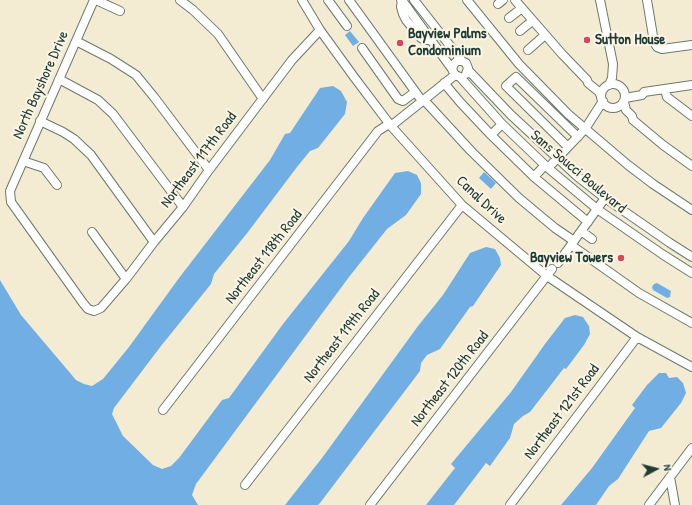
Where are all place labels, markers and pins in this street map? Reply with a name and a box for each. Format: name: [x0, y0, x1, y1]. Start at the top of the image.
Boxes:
place label: Bayview Palms Condominium: [408, 25, 487, 60]
place label: Sutton House: [595, 31, 665, 49]
marker: Sutton House: [582, 35, 592, 45]
marker: Bayview Palms Condominium: [395, 38, 405, 48]
place label: Bayview Towers: [530, 249, 613, 267]
marker: Bayview Towers: [616, 253, 626, 263]

